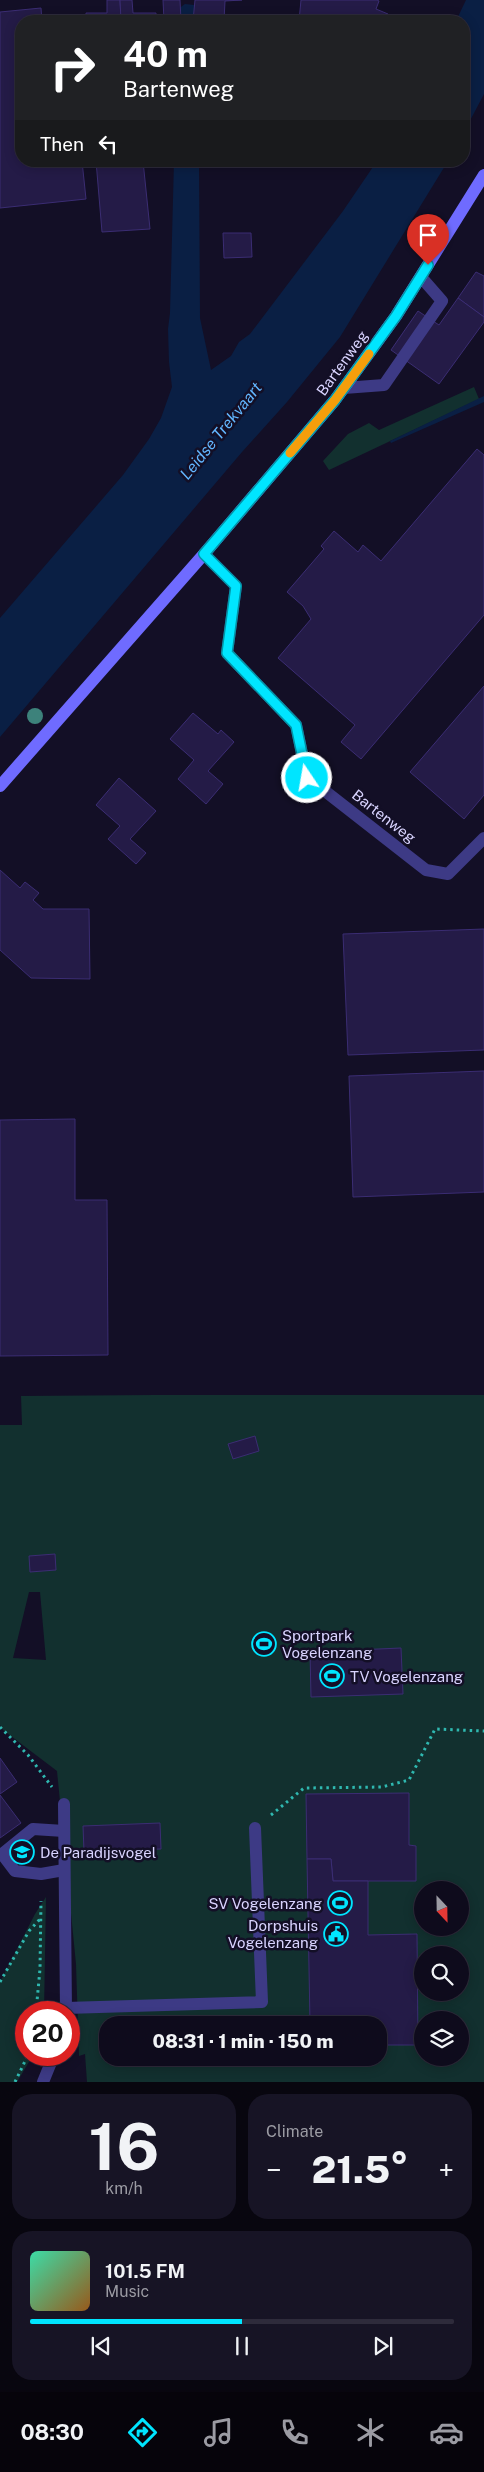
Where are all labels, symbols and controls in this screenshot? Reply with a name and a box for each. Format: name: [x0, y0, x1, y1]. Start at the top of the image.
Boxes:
text: 40 m: [123, 34, 208, 75]
icon: right: [40, 35, 105, 100]
text: Bartenweg: [123, 76, 234, 102]
icon: left: [94, 130, 122, 158]
text: Then: [40, 133, 84, 155]
pin: [407, 214, 449, 265]
icon: arrive: [414, 221, 442, 249]
street label: Bartenweg: [313, 327, 371, 399]
water label: Leidse Trekvaart: [176, 379, 266, 483]
position arrow: [280, 751, 332, 803]
street label: Bartenweg: [349, 786, 419, 846]
place label: Sportpark Vogelenzang: [282, 1627, 372, 1661]
sports icon: Sportpark Vogelenzang: [251, 1631, 277, 1657]
sports icon: TV Vogelenzang: [319, 1663, 345, 1689]
place label: TV Vogelenzang: [350, 1668, 463, 1685]
school or university icon: De Paradijsvogel: [9, 1839, 35, 1865]
place label: De Paradijsvogel: [40, 1844, 156, 1861]
north arrow: [414, 1881, 469, 1936]
map controls: [414, 1881, 469, 2066]
sports icon: SV Vogelenzang: [327, 1890, 353, 1916]
place label: SV Vogelenzang: [209, 1895, 322, 1912]
place label: Dorpshuis Vogelenzang: [228, 1917, 318, 1951]
public building icon: Dorpshuis Vogelenzang: [323, 1921, 349, 1947]
button: search: [414, 1946, 469, 2001]
speed limit sign: 20: [15, 2001, 80, 2066]
button: layers: [414, 2011, 469, 2066]
text: 08:31 · 1 min · 150 m: [153, 2030, 333, 2052]
text: 16: [89, 2108, 159, 2185]
text: Climate: [266, 2122, 323, 2141]
text: 21.5°: [312, 2147, 408, 2192]
text: −: [266, 2153, 282, 2186]
text: +: [438, 2153, 454, 2186]
text: km/h: [105, 2179, 143, 2198]
text: 101.5 FM: [105, 2260, 185, 2282]
text: Music: [105, 2282, 149, 2301]
icon: previous: [87, 2332, 115, 2360]
icon: pause: [228, 2332, 256, 2360]
icon: next: [369, 2332, 397, 2360]
icon: directions: [125, 2415, 160, 2450]
icon: music: [201, 2415, 236, 2450]
icon: phone: [277, 2415, 312, 2450]
icon: climate: [353, 2415, 388, 2450]
icon: car: [429, 2415, 464, 2450]
text: 08:30: [20, 2419, 84, 2445]

